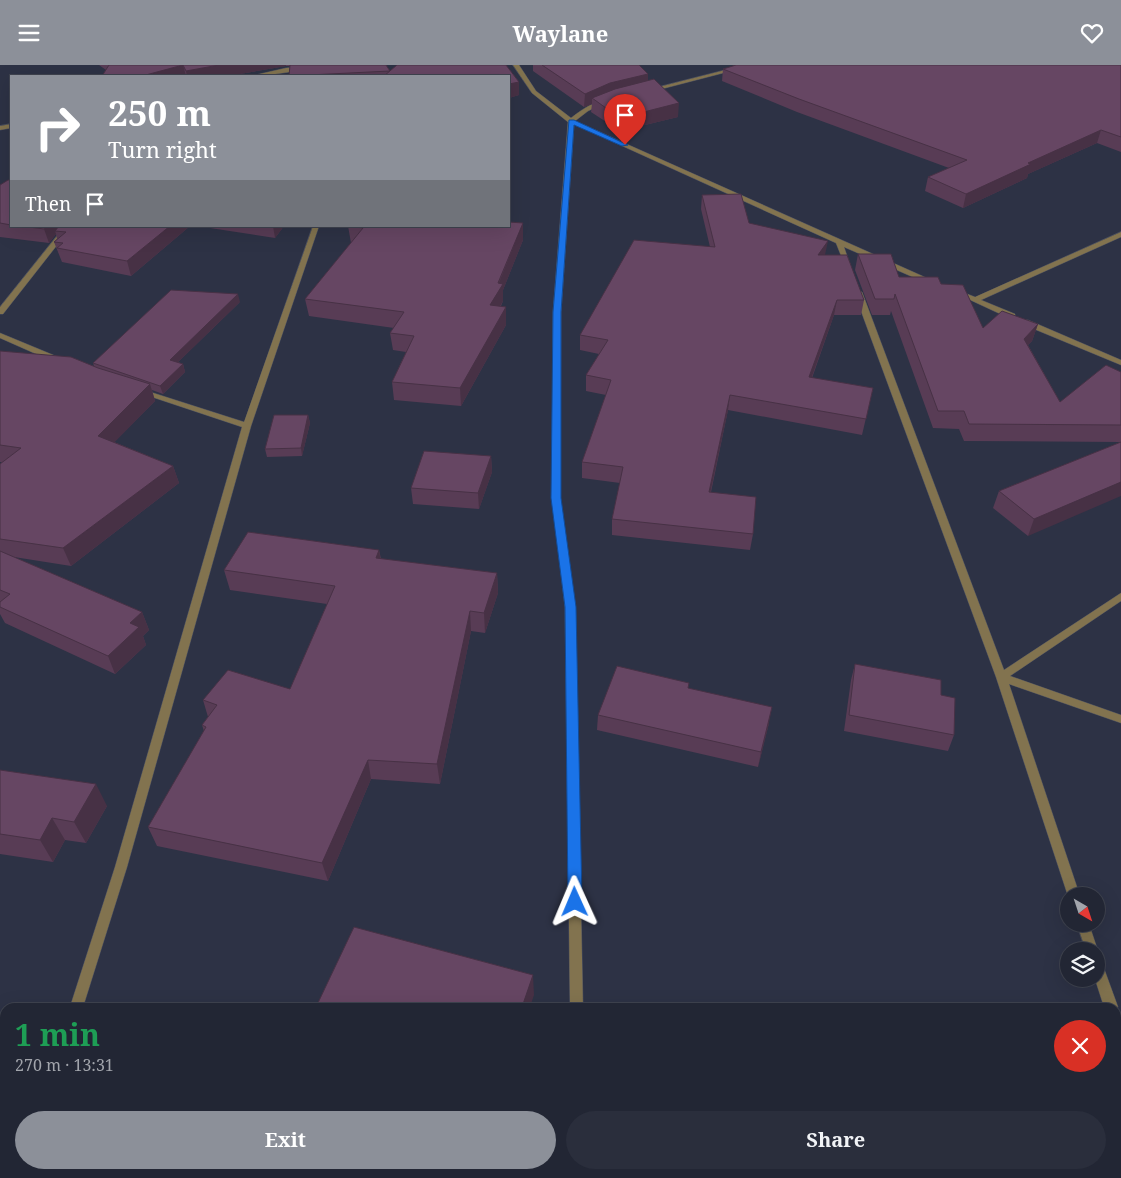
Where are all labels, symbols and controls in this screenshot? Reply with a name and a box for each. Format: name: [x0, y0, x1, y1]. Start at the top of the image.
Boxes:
text: Waylane: [513, 18, 608, 48]
icon: menu: [15, 19, 43, 47]
icon: heart: [1078, 19, 1106, 47]
text: 250 m: [108, 89, 211, 136]
pin: [604, 94, 646, 145]
icon: right: [25, 95, 90, 160]
icon: arrive: [611, 101, 639, 129]
text: Turn right: [108, 134, 217, 164]
icon: arrive: [81, 190, 109, 218]
text: Then: [25, 191, 71, 217]
position arrow: [548, 875, 600, 927]
north arrow: [1060, 887, 1105, 933]
map controls: [1060, 887, 1105, 987]
button: layers: [1060, 942, 1105, 987]
text: 1 min: [15, 1014, 100, 1055]
button: close: [1054, 1020, 1106, 1072]
text: 270 m · 13:31: [15, 1054, 114, 1076]
button: Exit: [15, 1111, 556, 1169]
button: Share: [566, 1111, 1106, 1169]

